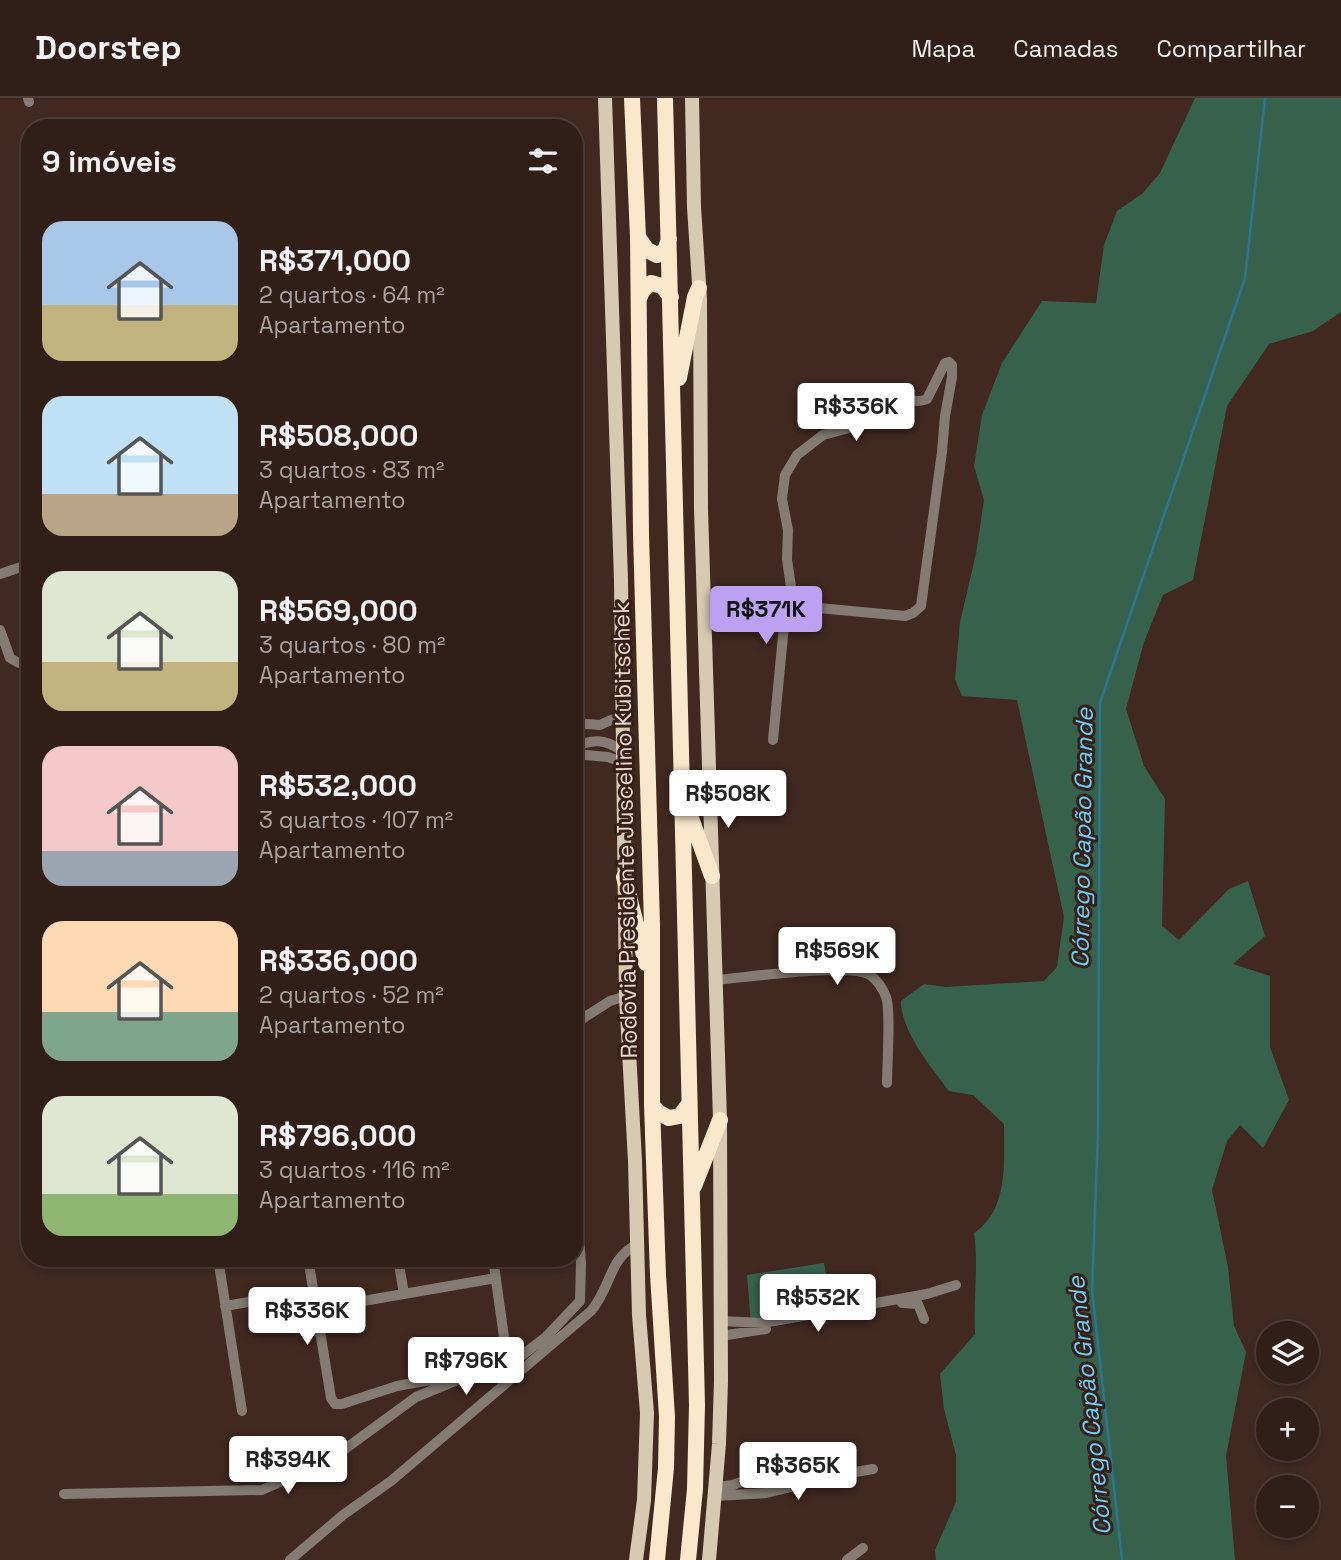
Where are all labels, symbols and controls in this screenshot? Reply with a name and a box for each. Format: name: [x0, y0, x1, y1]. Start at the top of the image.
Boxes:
text: Doorstep: [35, 27, 182, 69]
text: Mapa: [911, 33, 975, 64]
text: Camadas: [1013, 33, 1118, 64]
text: Compartilhar: [1156, 33, 1306, 64]
text: 9 imóveis: [42, 142, 177, 181]
icon: filters: [524, 142, 562, 180]
text: R$371,000: [259, 241, 411, 280]
icon: home: [98, 249, 182, 333]
text: 2 quartos · 64 m²: [259, 280, 445, 310]
text: Apartamento: [259, 310, 406, 340]
pin: R$336K: [799, 384, 913, 443]
text: R$336K: [813, 391, 899, 421]
text: R$508,000: [259, 416, 418, 455]
icon: home: [98, 424, 182, 508]
text: 3 quartos · 83 m²: [259, 455, 445, 485]
text: Apartamento: [259, 485, 406, 515]
pin: R$371K: [709, 587, 823, 646]
text: R$569,000: [259, 591, 418, 630]
text: R$371K: [726, 594, 806, 624]
icon: home: [98, 599, 182, 683]
street label: Rodovia Presidente Juscelino Kubitschek: [606, 601, 644, 1059]
text: 3 quartos · 80 m²: [259, 630, 445, 660]
text: Apartamento: [259, 660, 406, 690]
water label: Córrego Capão Grande: [1064, 707, 1100, 968]
text: R$532,000: [259, 766, 417, 805]
pin: R$508K: [671, 770, 785, 830]
icon: home: [98, 774, 182, 858]
text: R$508K: [685, 778, 771, 808]
text: 3 quartos · 107 m²: [259, 805, 453, 835]
text: Apartamento: [259, 835, 406, 865]
pin: R$569K: [780, 928, 894, 987]
text: R$569K: [794, 935, 880, 965]
text: R$336,000: [259, 941, 418, 980]
icon: home: [98, 949, 182, 1033]
text: 2 quartos · 52 m²: [259, 980, 444, 1010]
text: Apartamento: [259, 1010, 406, 1040]
text: R$796,000: [259, 1116, 417, 1155]
icon: home: [98, 1124, 182, 1208]
text: 3 quartos · 116 m²: [259, 1155, 450, 1185]
text: Apartamento: [259, 1185, 406, 1215]
pin: R$532K: [761, 1274, 875, 1334]
water label: Córrego Capão Grande: [1060, 1274, 1118, 1537]
text: R$532K: [776, 1282, 860, 1312]
pin: R$336K: [250, 1288, 364, 1347]
text: R$336K: [264, 1295, 350, 1325]
map controls: [1256, 1321, 1319, 1538]
button: layers: [1256, 1321, 1319, 1384]
pin: R$796K: [409, 1338, 523, 1397]
text: R$796K: [424, 1345, 508, 1375]
button: +: [1256, 1398, 1319, 1461]
pin: R$394K: [231, 1436, 345, 1496]
pin: R$365K: [741, 1442, 855, 1502]
text: R$394K: [245, 1444, 331, 1474]
text: R$365K: [756, 1450, 840, 1480]
button: −: [1256, 1475, 1319, 1538]

